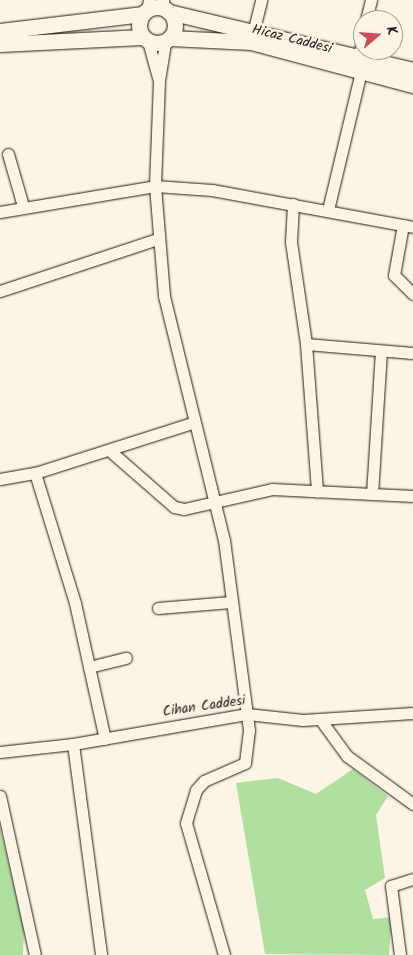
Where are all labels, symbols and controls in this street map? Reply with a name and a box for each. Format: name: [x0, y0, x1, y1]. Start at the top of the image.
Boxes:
north arrow: [353, 10, 403, 60]
street label: Hicaz Caddesi: [250, 21, 334, 57]
text: K: [380, 23, 403, 38]
street label: Cihan Caddesi: [162, 692, 246, 720]

